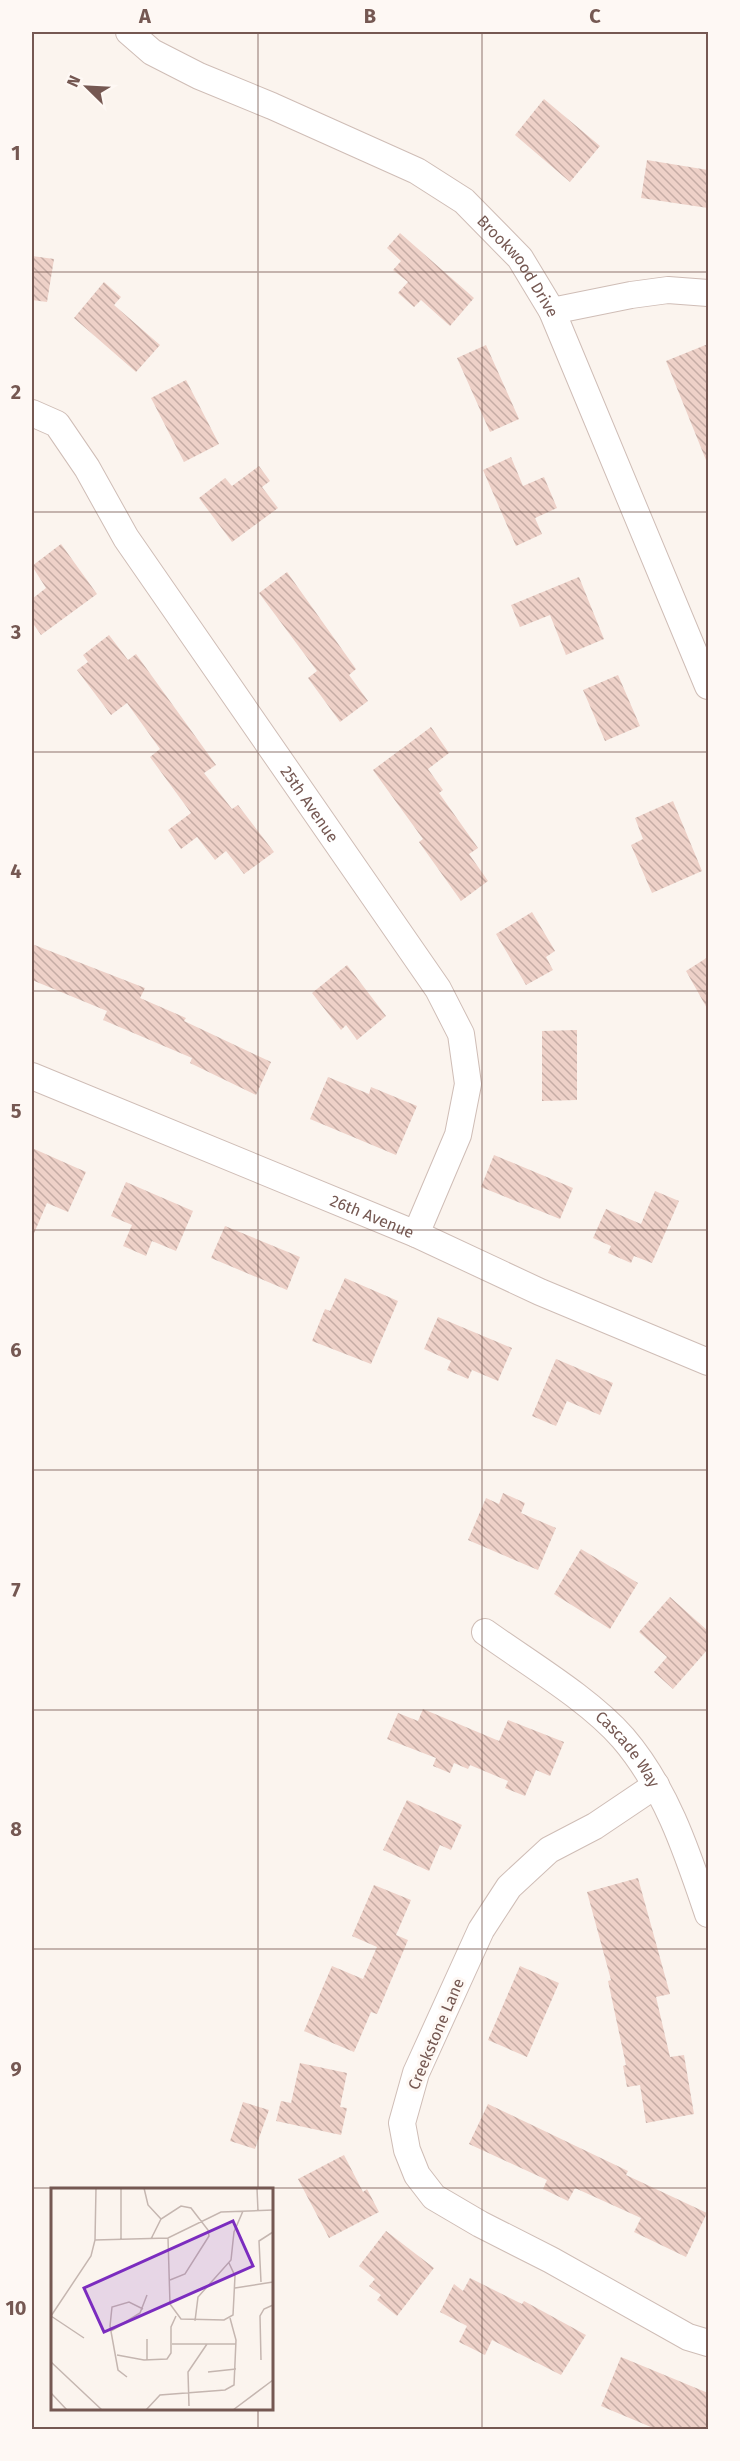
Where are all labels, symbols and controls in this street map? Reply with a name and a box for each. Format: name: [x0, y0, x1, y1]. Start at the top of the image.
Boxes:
text: A: [138, 4, 152, 28]
text: B: [364, 4, 376, 28]
text: C: [589, 4, 601, 28]
north arrow: [57, 57, 117, 117]
text: N: [63, 72, 85, 90]
text: 1: [11, 141, 21, 165]
street label: Brookwood Drive: [473, 211, 563, 320]
text: 2: [11, 380, 21, 404]
text: 3: [10, 620, 21, 644]
street label: 25th Avenue: [277, 762, 343, 846]
text: 4: [10, 859, 22, 883]
text: 5: [11, 1099, 22, 1123]
street label: 26th Avenue: [328, 1190, 417, 1242]
text: 6: [10, 1338, 22, 1362]
text: 7: [11, 1578, 21, 1602]
street label: Cascade Way: [592, 1707, 664, 1790]
text: 8: [10, 1817, 22, 1841]
street label: Creekstone Lane: [404, 1975, 468, 2093]
text: 9: [10, 2057, 22, 2081]
inset map: [51, 2188, 273, 2410]
text: 10: [6, 2296, 26, 2320]

